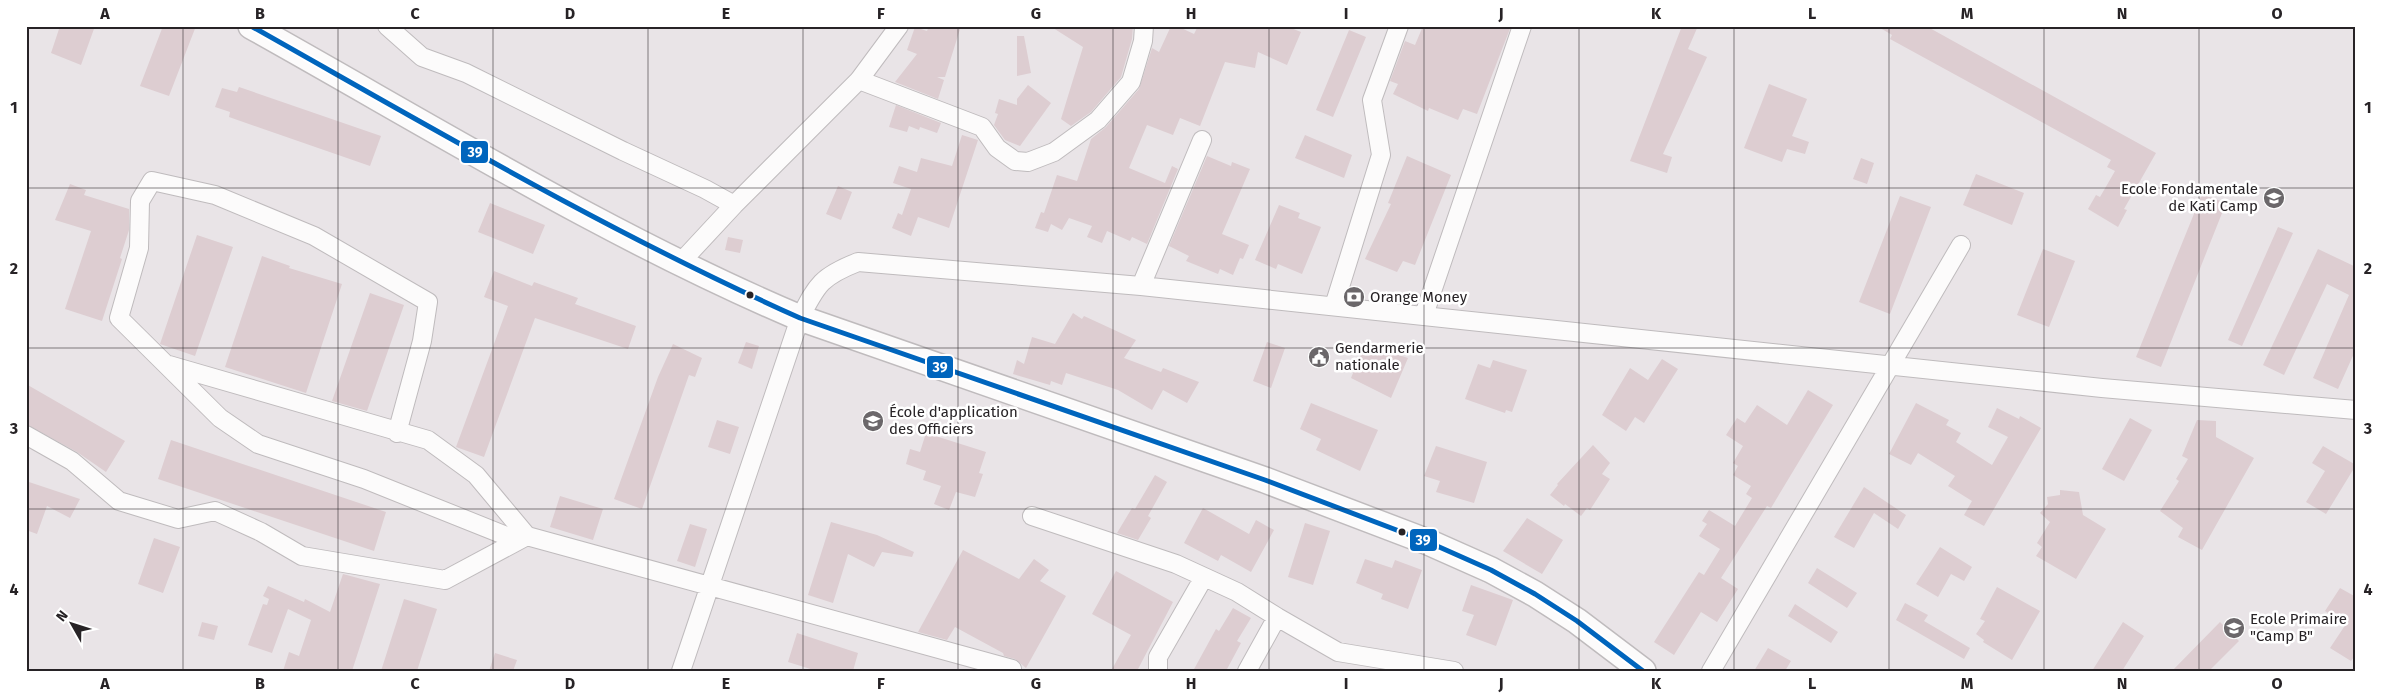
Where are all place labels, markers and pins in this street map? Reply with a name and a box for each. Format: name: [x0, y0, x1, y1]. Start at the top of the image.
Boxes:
place label: Ecole Fondamentale de Kati Camp: [2121, 180, 2258, 215]
school or university icon: Ecole Fondamentale de Kati Camp: [2262, 186, 2286, 210]
bank icon: Orange Money: [1342, 285, 1366, 309]
place label: Orange Money: [1370, 288, 1468, 306]
unlabelled marker: [745, 290, 755, 300]
place label: Gendarmerie nationale: [1335, 339, 1424, 374]
public building icon: Gendarmerie nationale: [1307, 345, 1331, 369]
place label: École d'application des Officiers: [889, 403, 1018, 438]
school or university icon: École d'application des Officiers: [861, 409, 885, 433]
unlabelled marker: [1397, 527, 1407, 537]
place label: Ecole Primaire "Camp B": [2250, 610, 2347, 645]
school or university icon: Ecole Primaire "Camp B": [2222, 616, 2246, 640]

